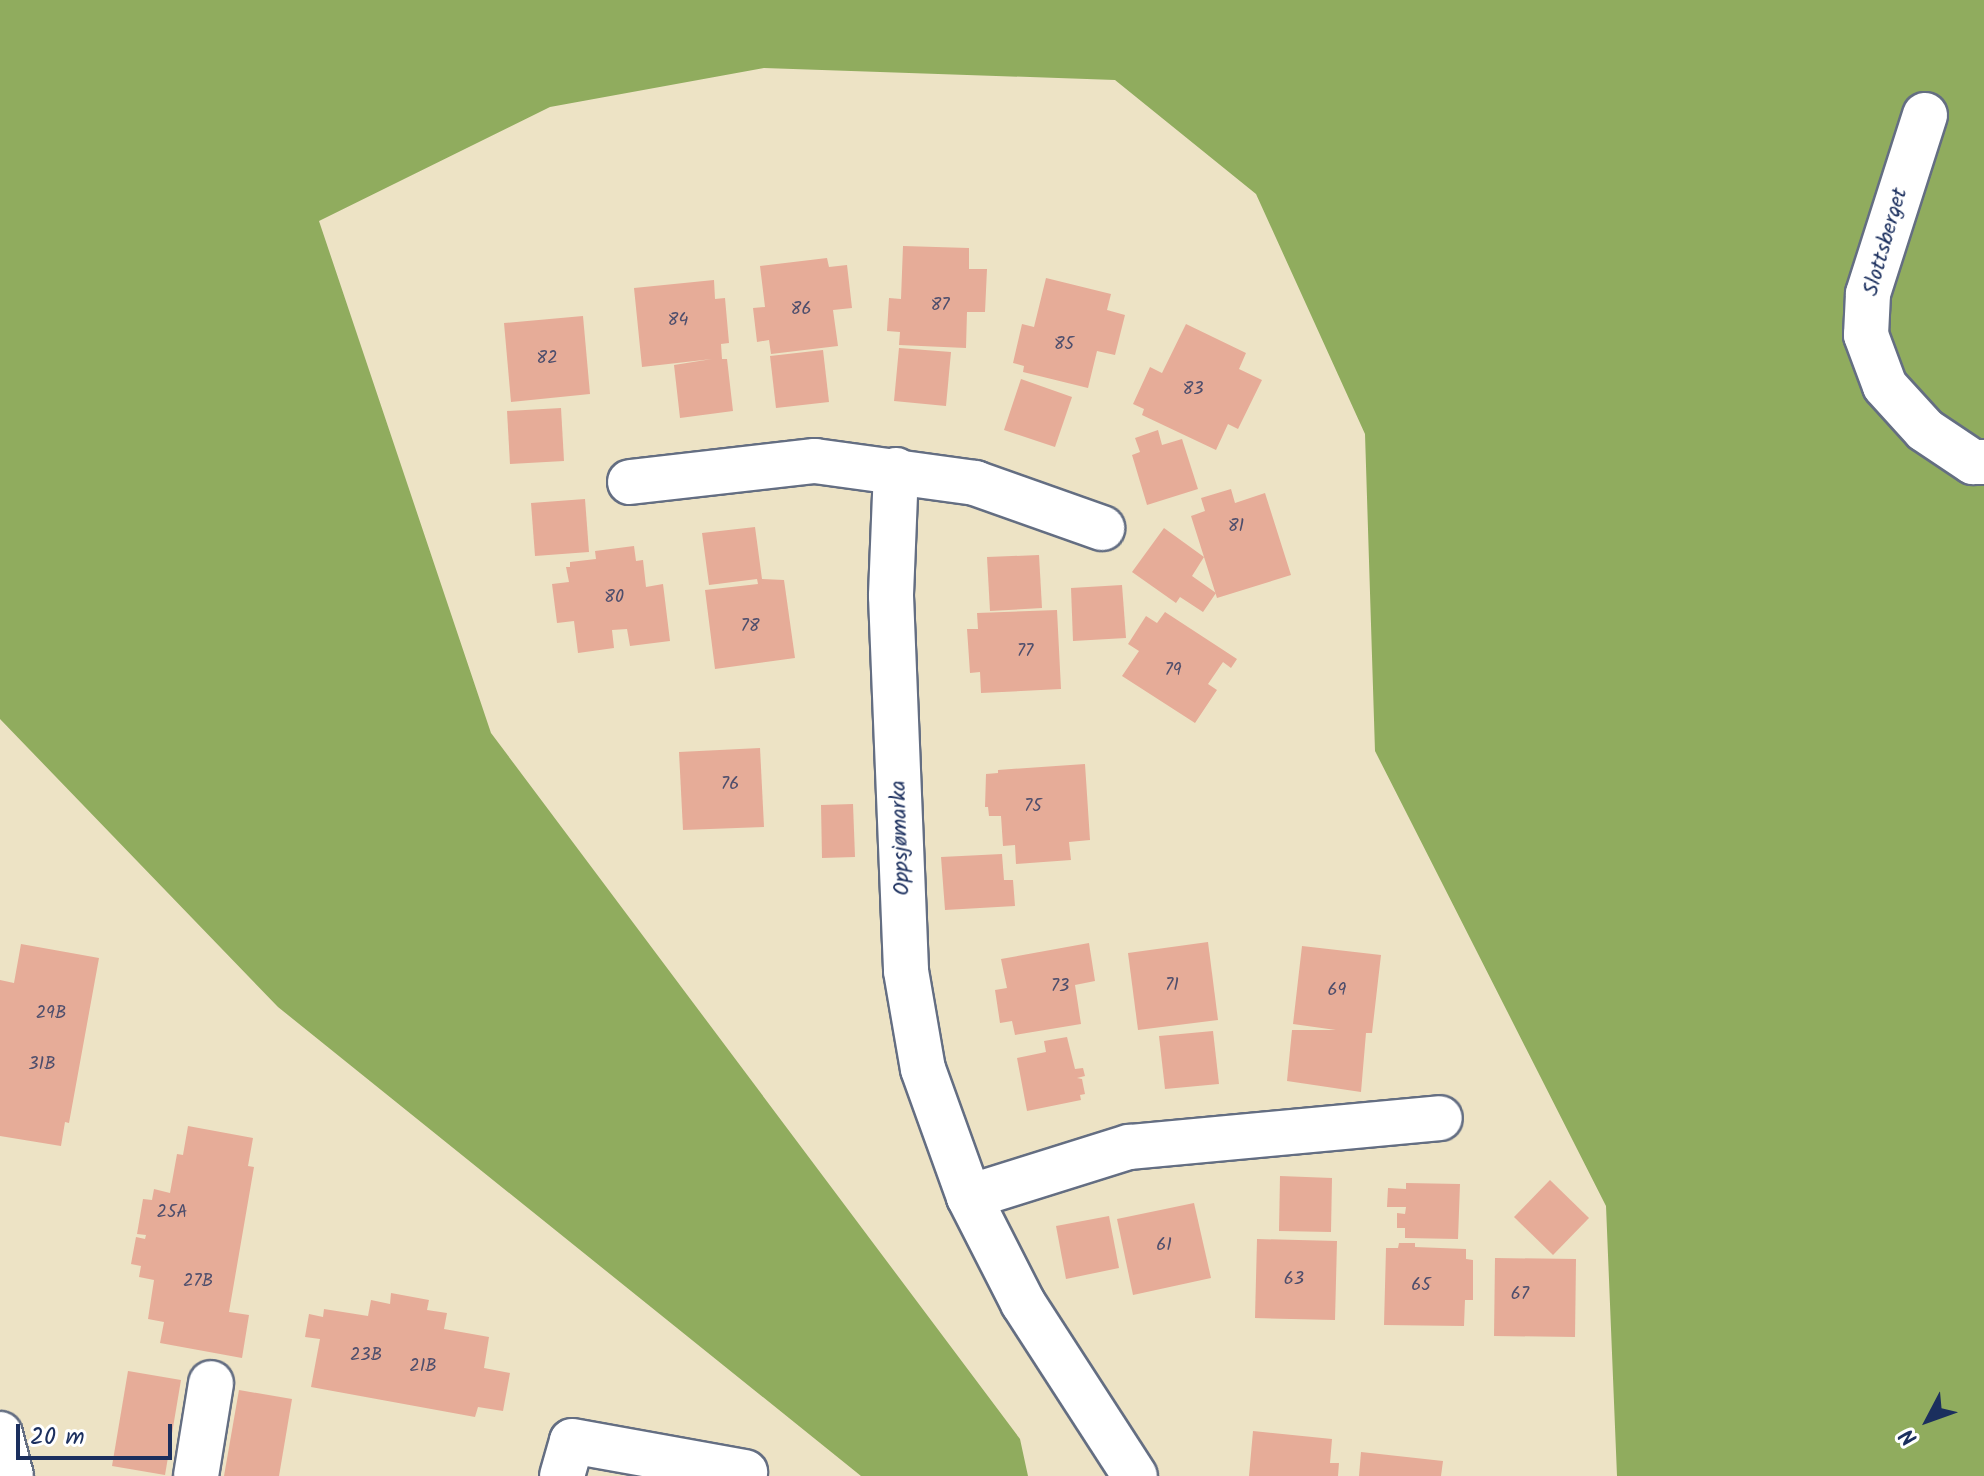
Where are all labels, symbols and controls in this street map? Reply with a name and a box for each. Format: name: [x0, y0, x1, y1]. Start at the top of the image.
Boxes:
street label: Slottsberget: [1858, 185, 1914, 299]
house number: 87: [930, 295, 950, 317]
house number: 86: [791, 299, 811, 321]
house number: 84: [668, 310, 688, 332]
house number: 85: [1054, 334, 1074, 356]
house number: 82: [536, 348, 558, 370]
house number: 83: [1182, 379, 1204, 401]
house number: 81: [1228, 516, 1244, 538]
house number: 80: [604, 587, 624, 609]
house number: 78: [740, 616, 760, 638]
house number: 77: [1017, 641, 1033, 663]
house number: 79: [1164, 660, 1182, 682]
house number: 76: [721, 774, 739, 796]
street label: Oppsjømarka: [886, 780, 916, 896]
house number: 75: [1024, 796, 1042, 818]
house number: 71: [1165, 975, 1179, 997]
house number: 73: [1051, 976, 1069, 998]
house number: 69: [1328, 980, 1346, 1002]
house number: 29B: [36, 1003, 66, 1025]
house number: 31B: [28, 1054, 56, 1076]
house number: 25A: [156, 1202, 188, 1224]
house number: 61: [1156, 1235, 1172, 1257]
house number: 63: [1284, 1269, 1304, 1291]
house number: 27B: [183, 1271, 213, 1293]
house number: 65: [1411, 1275, 1431, 1297]
house number: 67: [1511, 1284, 1529, 1306]
house number: 23B: [350, 1345, 382, 1367]
house number: 21B: [409, 1356, 437, 1378]
north arrow: [1888, 1380, 1968, 1460]
scale bar: [20, 1408, 176, 1458]
text: 20 m: [30, 1418, 85, 1457]
text: N: [1892, 1419, 1927, 1453]

